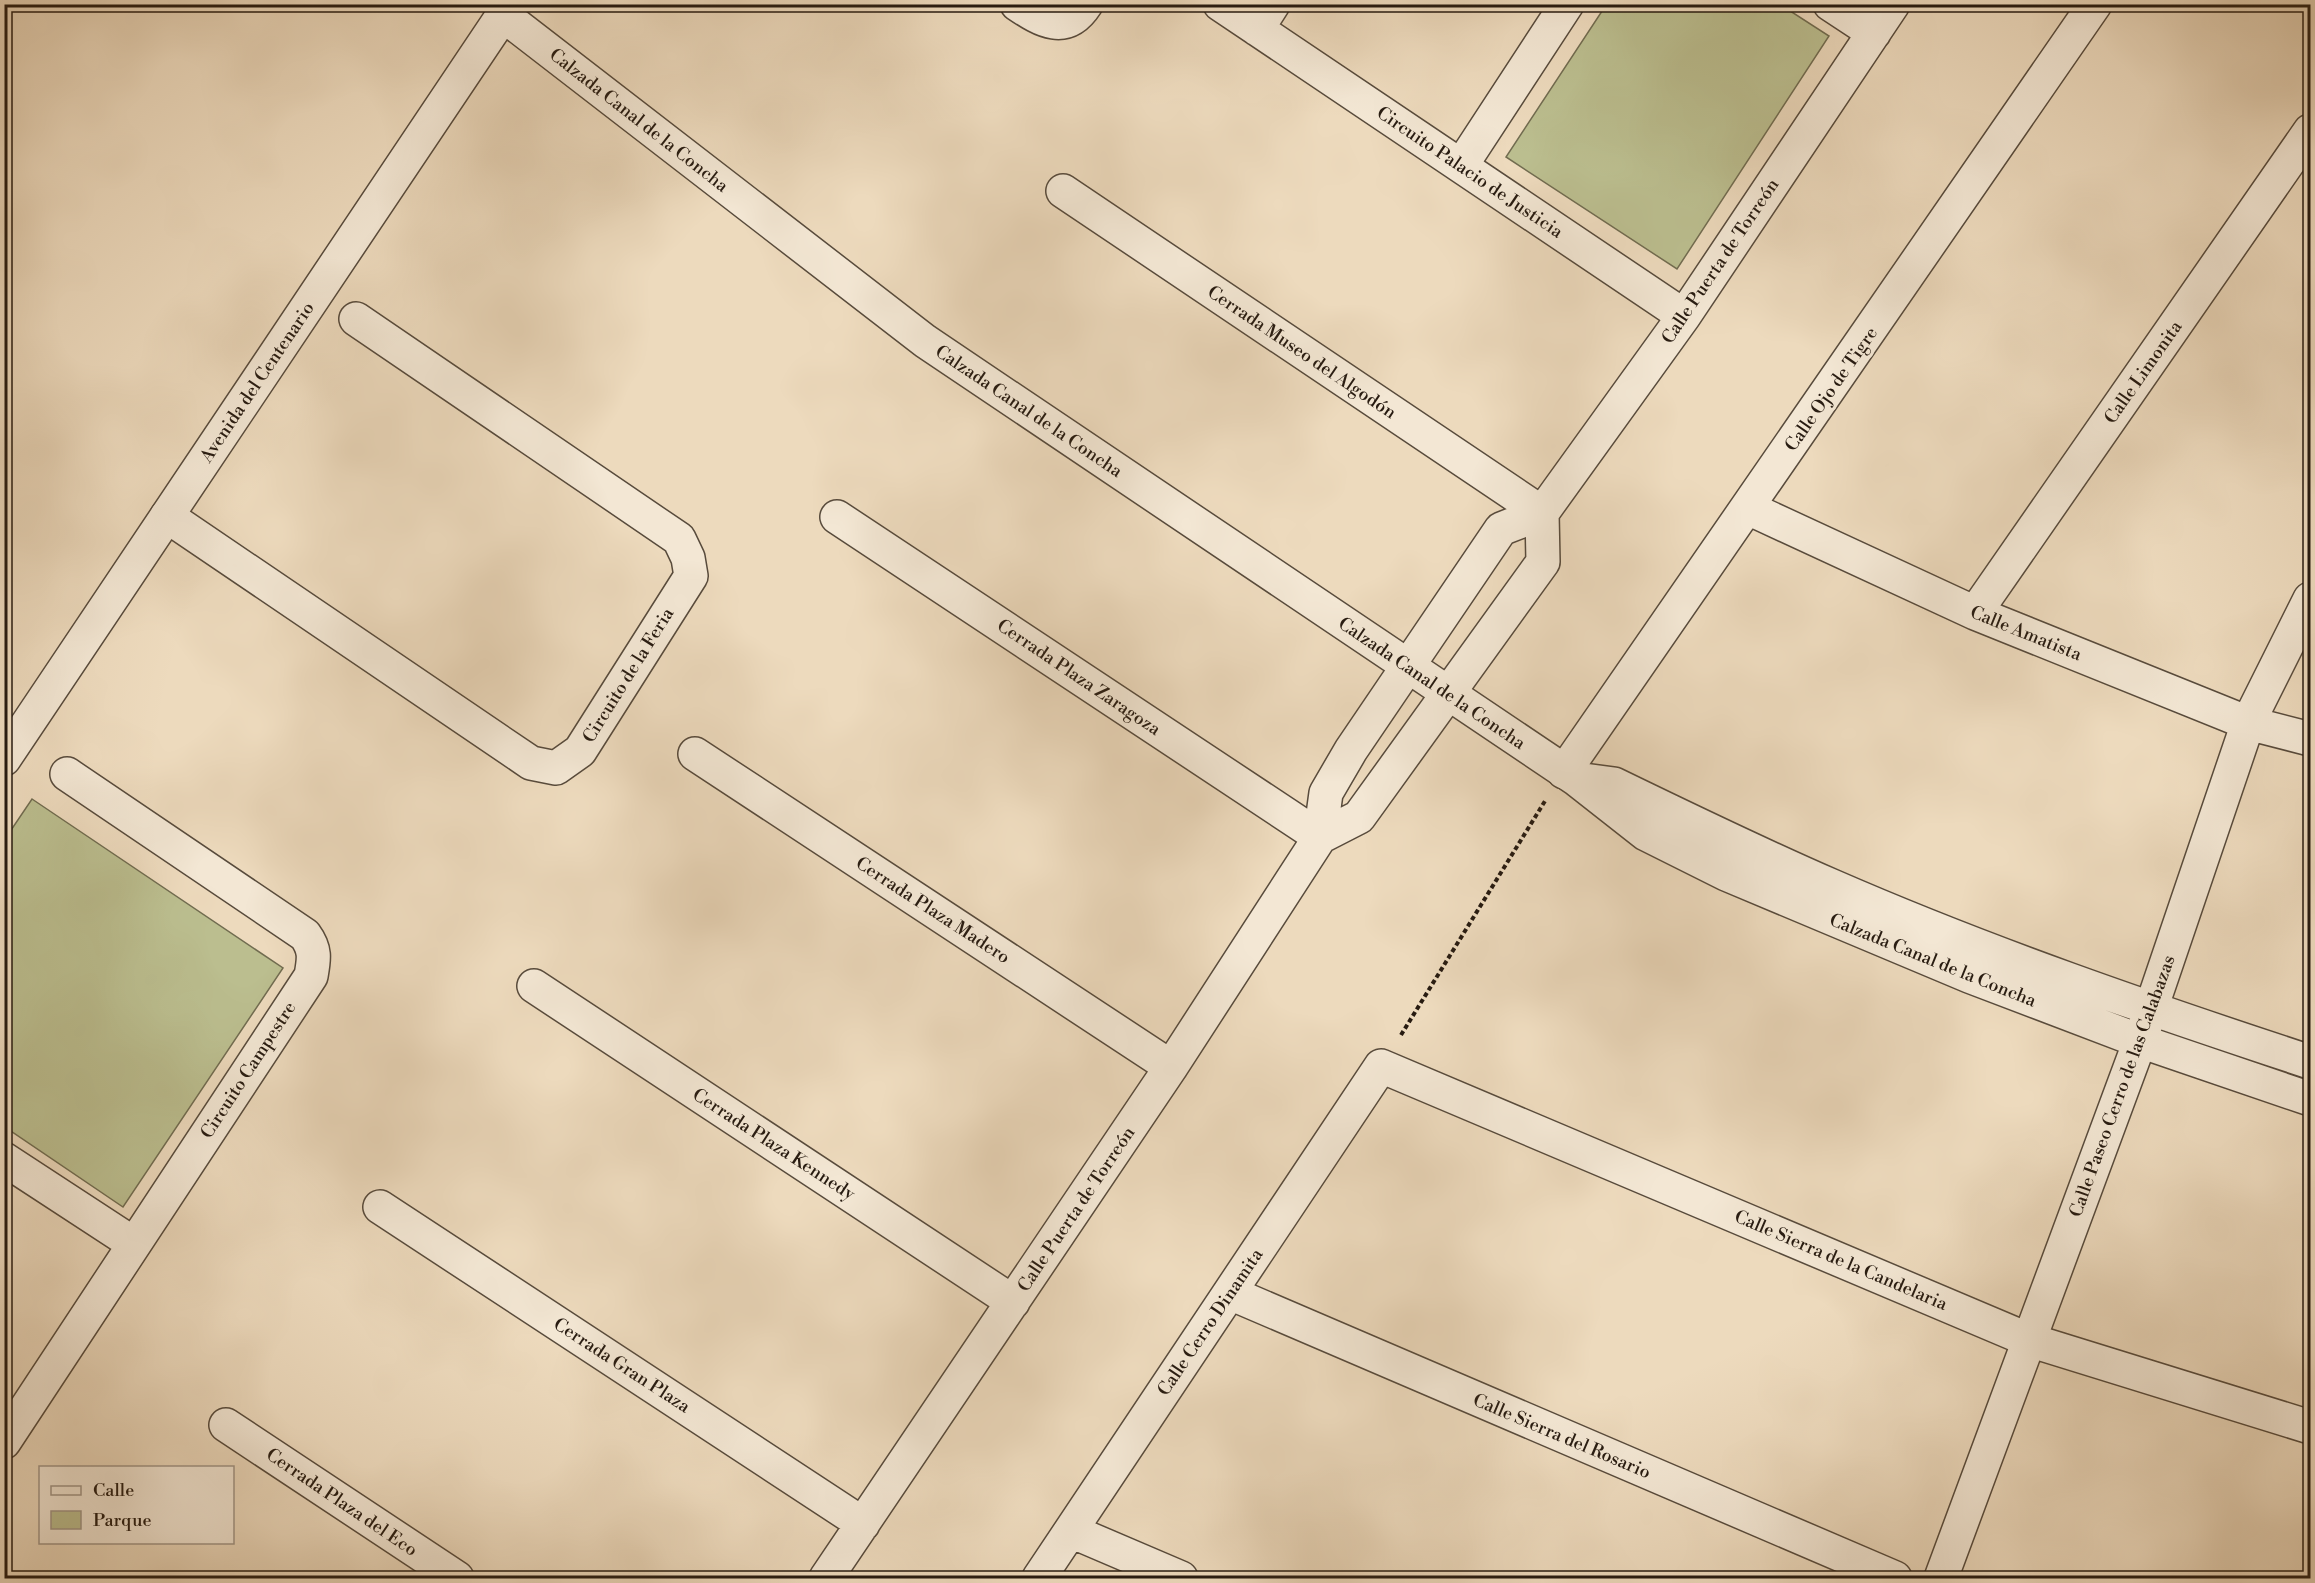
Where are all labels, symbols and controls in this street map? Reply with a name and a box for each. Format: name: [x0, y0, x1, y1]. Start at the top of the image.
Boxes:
street label: Calzada Canal de la Concha: [544, 43, 734, 198]
street label: Circuito Palacio de Justicia: [1372, 101, 1568, 244]
street label: Calle Puerta de Torreón: [1657, 174, 1784, 348]
street label: Cerrada Museo del Algodón: [1203, 281, 1401, 424]
street label: Avenida del Centenario: [195, 298, 320, 468]
street label: Calle Limonita: [2099, 315, 2188, 428]
street label: Calle Ojo de Tigre: [1780, 323, 1883, 456]
street label: Calzada Canal de la Concha: [931, 340, 1128, 483]
street label: Calle Amatista: [1967, 601, 2086, 667]
street label: Circuito de la Feria: [578, 603, 680, 747]
street label: Calzada Canal de la Concha: [1334, 612, 1531, 755]
street label: Cerrada Plaza Zaragoza: [993, 614, 1166, 741]
street label: Cerrada Plaza Madero: [851, 852, 1014, 969]
street label: Calzada Canal de la Concha: [1826, 908, 2040, 1013]
street label: Calle Paseo Cerro de las Calabazas: [2064, 952, 2181, 1220]
street label: Circuito Campestre: [196, 997, 301, 1143]
street label: Cerrada Plaza Kennedy: [688, 1083, 860, 1206]
street label: Calle Puerta de Torreón: [1013, 1122, 1140, 1296]
street label: Calle Sierra de la Candelaria: [1731, 1205, 1952, 1316]
street label: Calle Cerro Dinamita: [1153, 1243, 1269, 1400]
street label: Cerrada Gran Plaza: [549, 1313, 695, 1419]
street label: Calle Sierra del Rosario: [1469, 1389, 1654, 1484]
street label: Cerrada Plaza del Eco: [262, 1443, 422, 1562]
legend: [39, 1466, 234, 1544]
text: Calle: [93, 1479, 134, 1502]
text: Parque: [93, 1509, 152, 1532]

